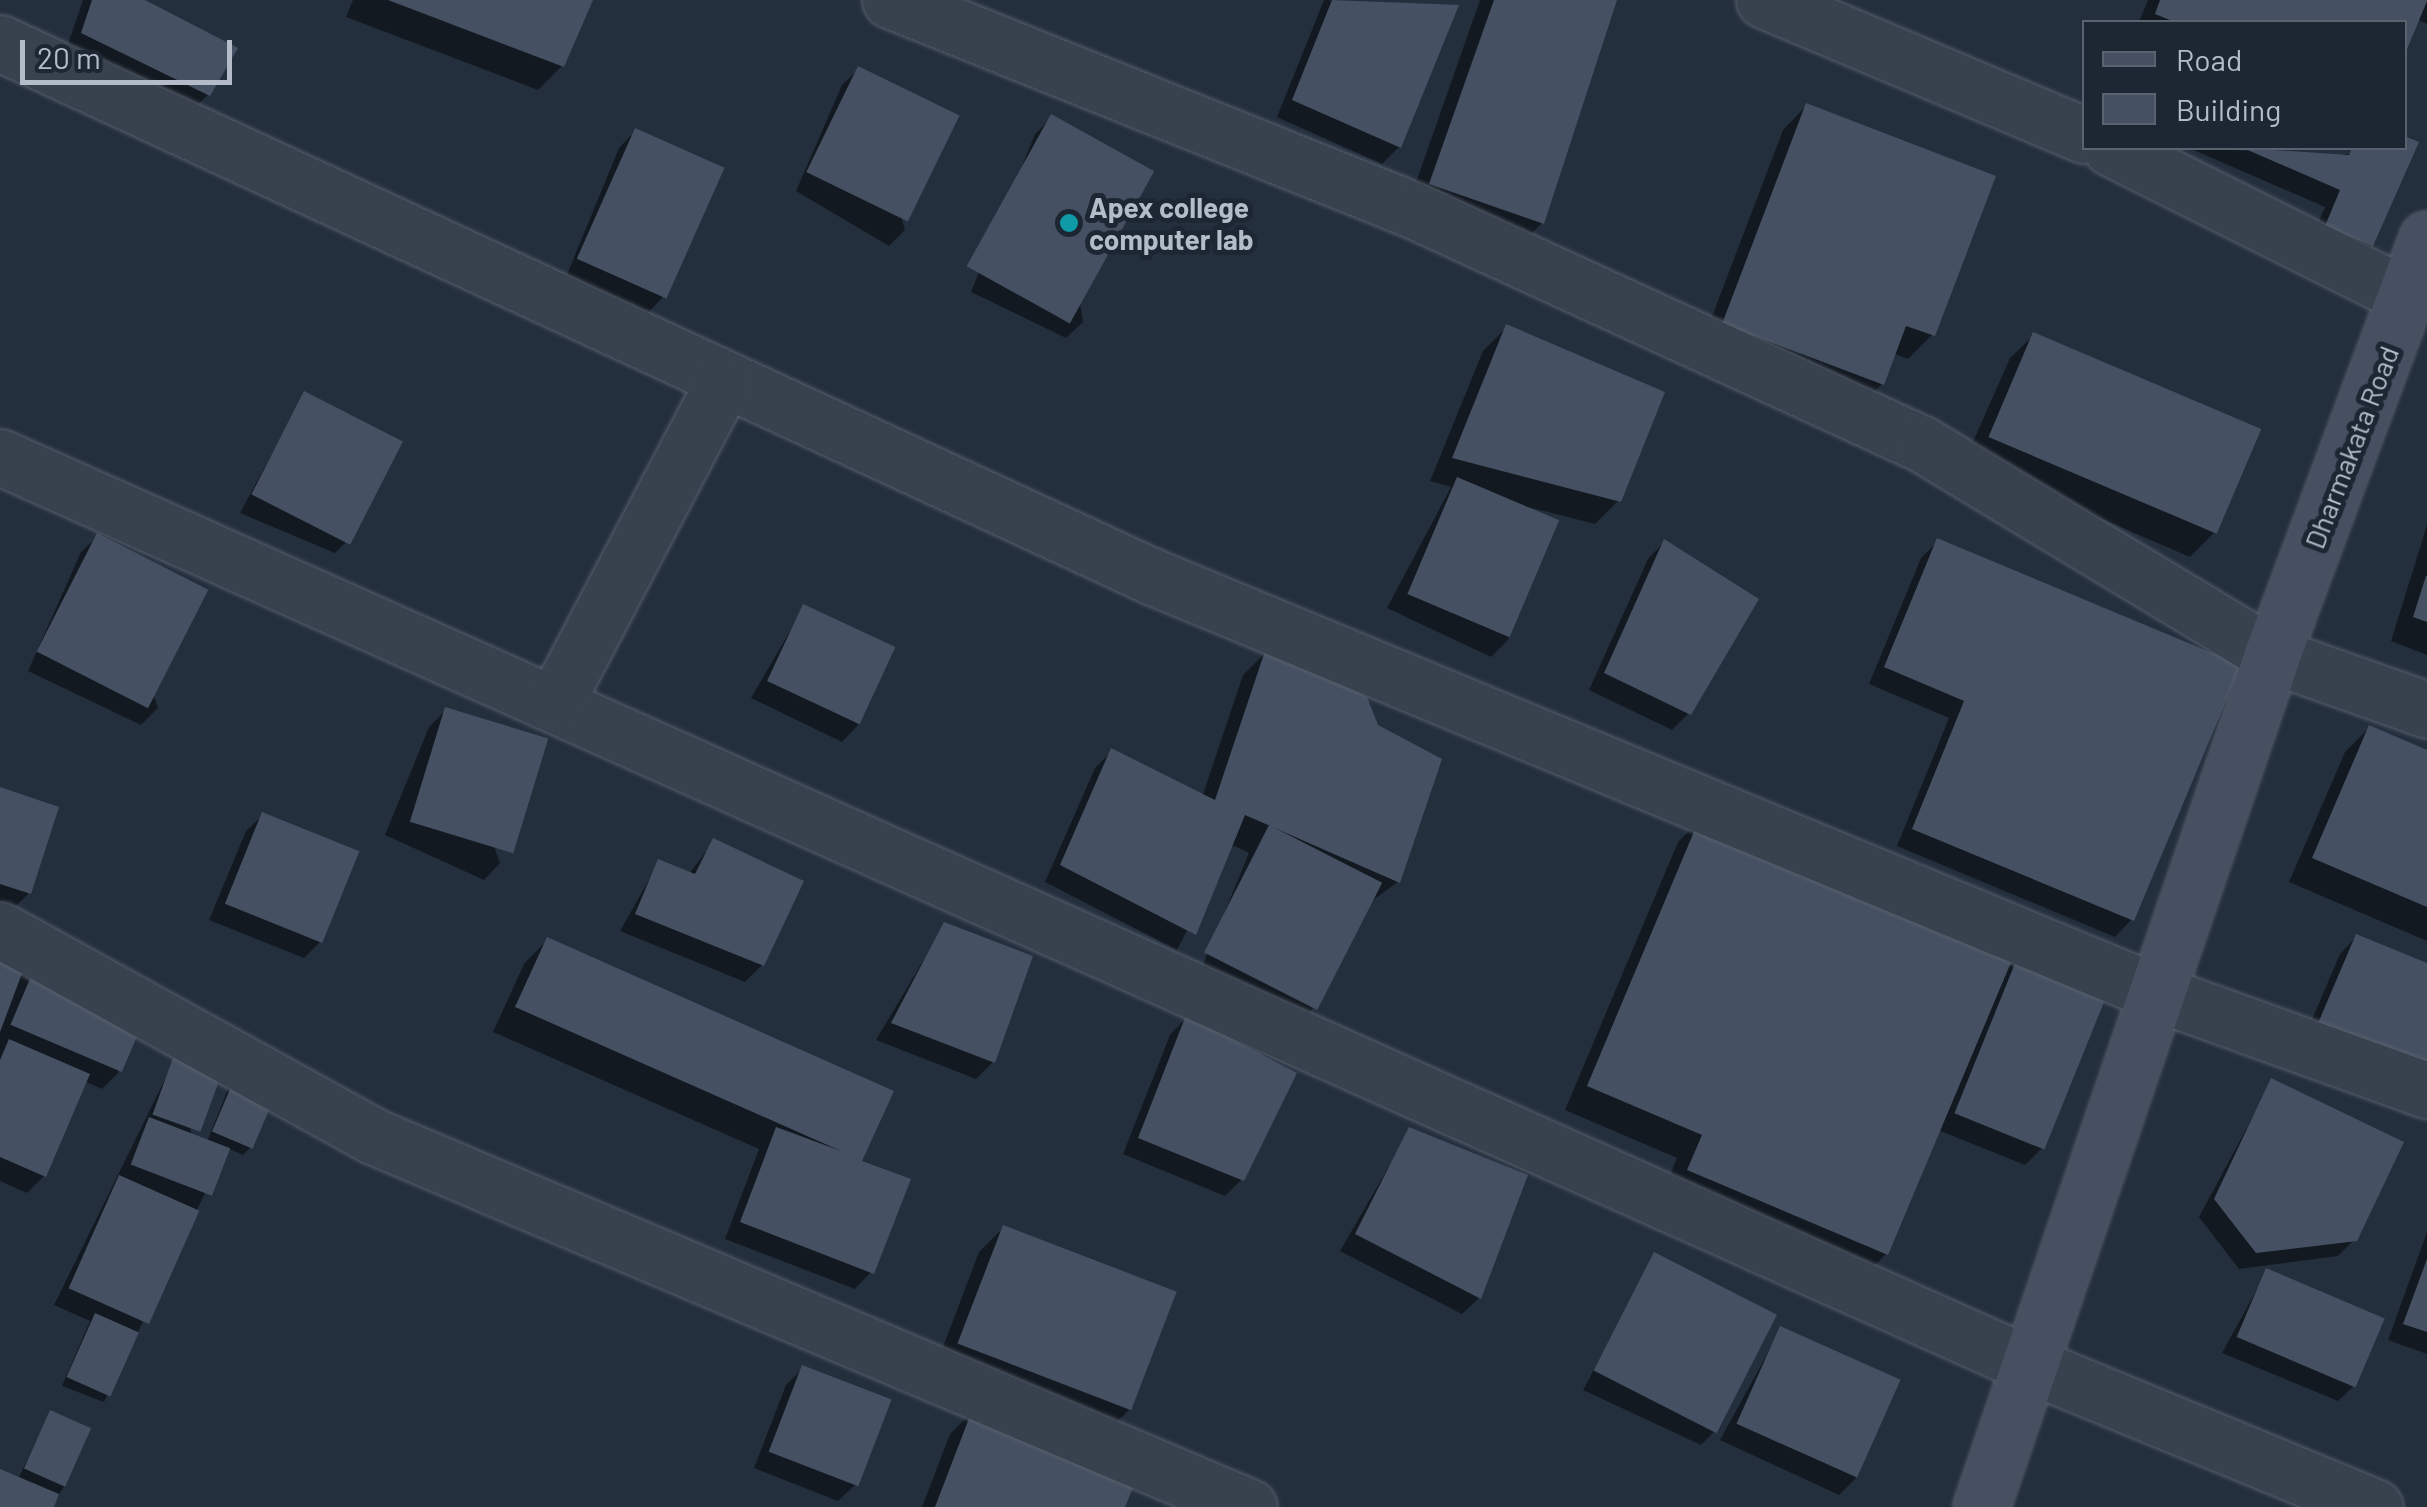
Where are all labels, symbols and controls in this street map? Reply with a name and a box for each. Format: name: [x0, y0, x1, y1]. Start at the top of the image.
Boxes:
scale bar: [25, 20, 238, 82]
legend: [2082, 20, 2407, 150]
text: 20 m: [37, 39, 101, 75]
text: Road: [2176, 41, 2242, 77]
text: Building: [2176, 91, 2281, 127]
place label: Apex college computer lab: [1089, 190, 1254, 256]
marker: Apex college computer lab: [1058, 212, 1080, 234]
street label: Dharmakata Road: [2297, 341, 2405, 553]

